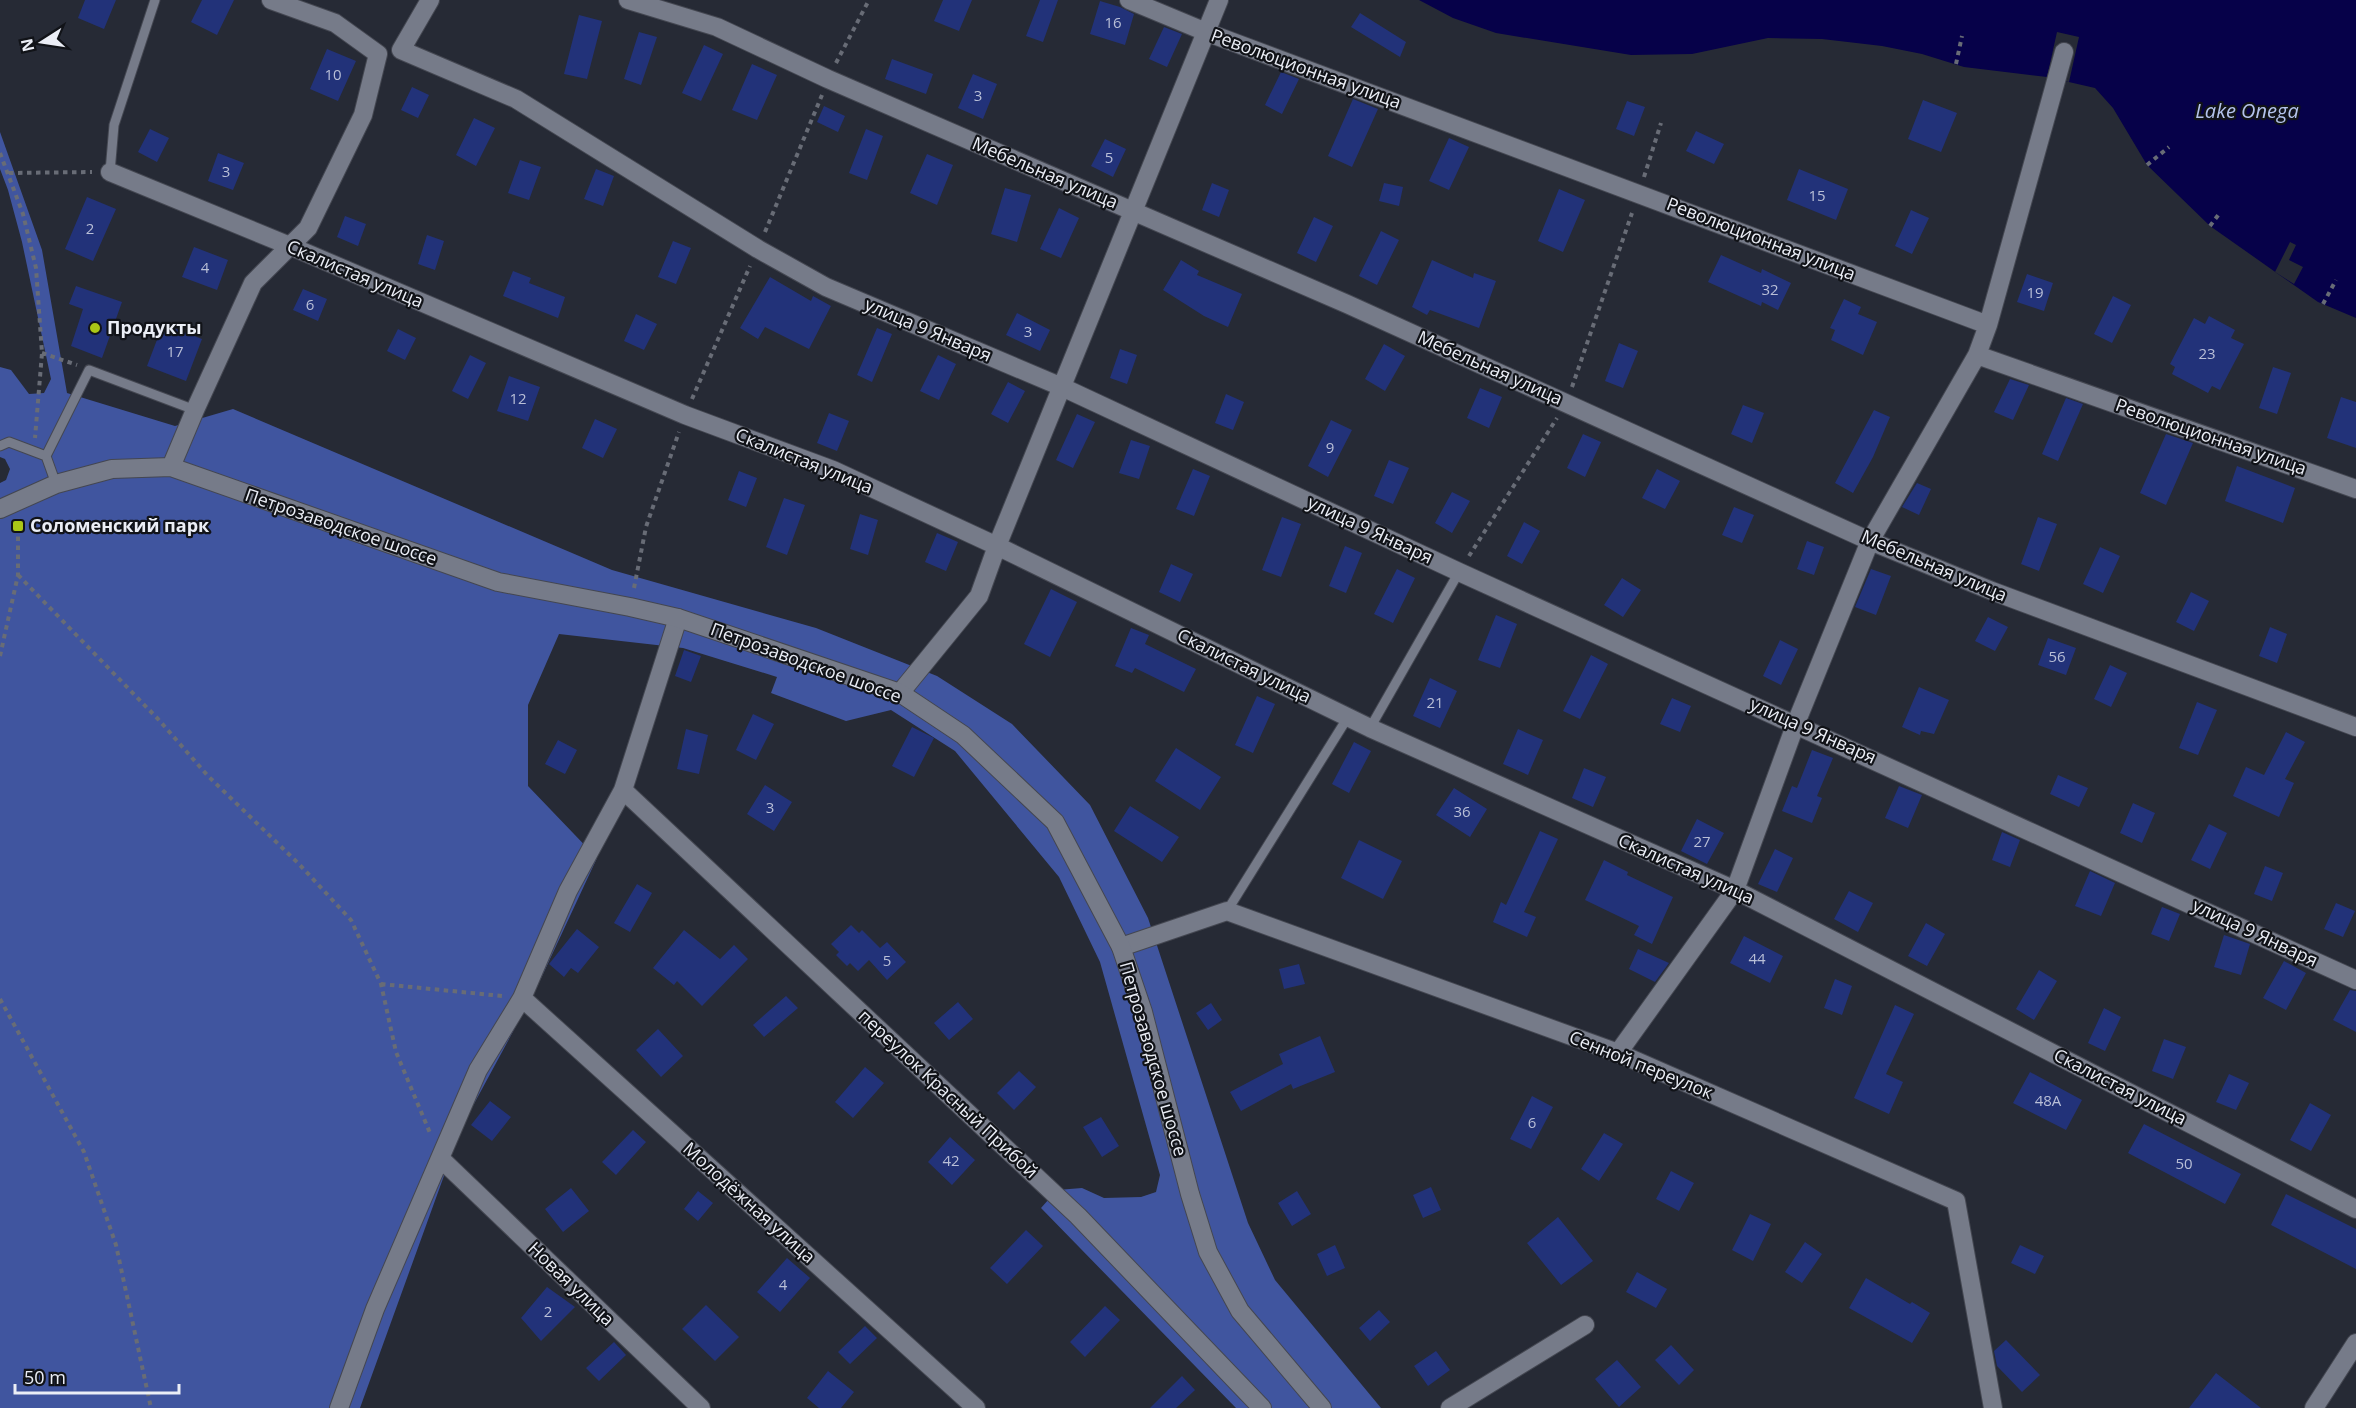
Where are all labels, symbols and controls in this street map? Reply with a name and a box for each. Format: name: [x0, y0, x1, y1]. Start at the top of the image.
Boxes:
north arrow: [12, 12, 72, 72]
house number: 16: [1104, 12, 1122, 32]
street label: Революционная улица: [1208, 23, 1405, 114]
text: N: [15, 36, 39, 54]
house number: 10: [324, 64, 342, 84]
house number: 3: [974, 85, 982, 105]
water label: Lake Onega: [2195, 97, 2299, 124]
street label: Мебельная улица: [969, 131, 1122, 214]
house number: 5: [1105, 147, 1113, 167]
house number: 3: [222, 161, 230, 181]
house number: 15: [1808, 185, 1826, 205]
street label: Революционная улица: [1664, 191, 1859, 285]
house number: 2: [86, 218, 94, 238]
street label: Скалистая улица: [283, 233, 427, 313]
house number: 4: [201, 257, 210, 277]
house number: 32: [1761, 279, 1779, 299]
house number: 19: [2026, 282, 2044, 302]
street label: улица 9 Января: [861, 292, 996, 367]
house number: 6: [306, 294, 314, 314]
place label: Продукты: [107, 315, 202, 339]
marker: Продукты: [88, 321, 102, 335]
house number: 3: [1024, 321, 1032, 341]
street label: Мебельная улица: [1414, 324, 1567, 410]
house number: 17: [166, 341, 184, 361]
house number: 23: [2198, 343, 2216, 363]
house number: 12: [509, 388, 527, 408]
street label: Революционная улица: [2113, 392, 2310, 480]
street label: Скалистая улица: [732, 422, 877, 499]
house number: 9: [1326, 437, 1334, 457]
street label: Петрозаводское шоссе: [242, 482, 440, 570]
street label: улица 9 Января: [1304, 490, 1437, 569]
place label: Соломенский парк: [30, 513, 210, 537]
marker: Соломенский парк: [11, 519, 25, 533]
street label: Мебельная улица: [1858, 524, 2011, 607]
street label: Петрозаводское шоссе: [708, 616, 905, 708]
street label: Скалистая улица: [1173, 622, 1315, 708]
house number: 56: [2048, 646, 2066, 666]
house number: 21: [1426, 692, 1444, 712]
street label: улица 9 Января: [1747, 692, 1880, 769]
house number: 3: [766, 797, 774, 817]
house number: 36: [1453, 801, 1471, 821]
street label: Скалистая улица: [1615, 827, 1758, 909]
house number: 27: [1693, 831, 1711, 851]
street label: улица 9 Января: [2189, 893, 2322, 972]
house number: 44: [1748, 948, 1766, 968]
house number: 5: [883, 950, 891, 970]
street label: Петрозаводское шоссе: [1115, 959, 1193, 1159]
street label: переулок Красный Прибой: [854, 1004, 1044, 1183]
street label: Сенной переулок: [1566, 1024, 1717, 1104]
street label: Скалистая улица: [2050, 1042, 2191, 1130]
house number: 48А: [2035, 1090, 2062, 1110]
house number: 6: [1528, 1112, 1536, 1132]
street label: Молодёжная улица: [679, 1136, 821, 1268]
house number: 42: [942, 1150, 960, 1170]
house number: 50: [2175, 1153, 2193, 1173]
street label: Новая улица: [523, 1236, 620, 1331]
house number: 4: [779, 1274, 788, 1294]
house number: 2: [544, 1301, 552, 1321]
scale bar: [15, 1357, 178, 1395]
text: 50 m: [24, 1365, 66, 1389]

